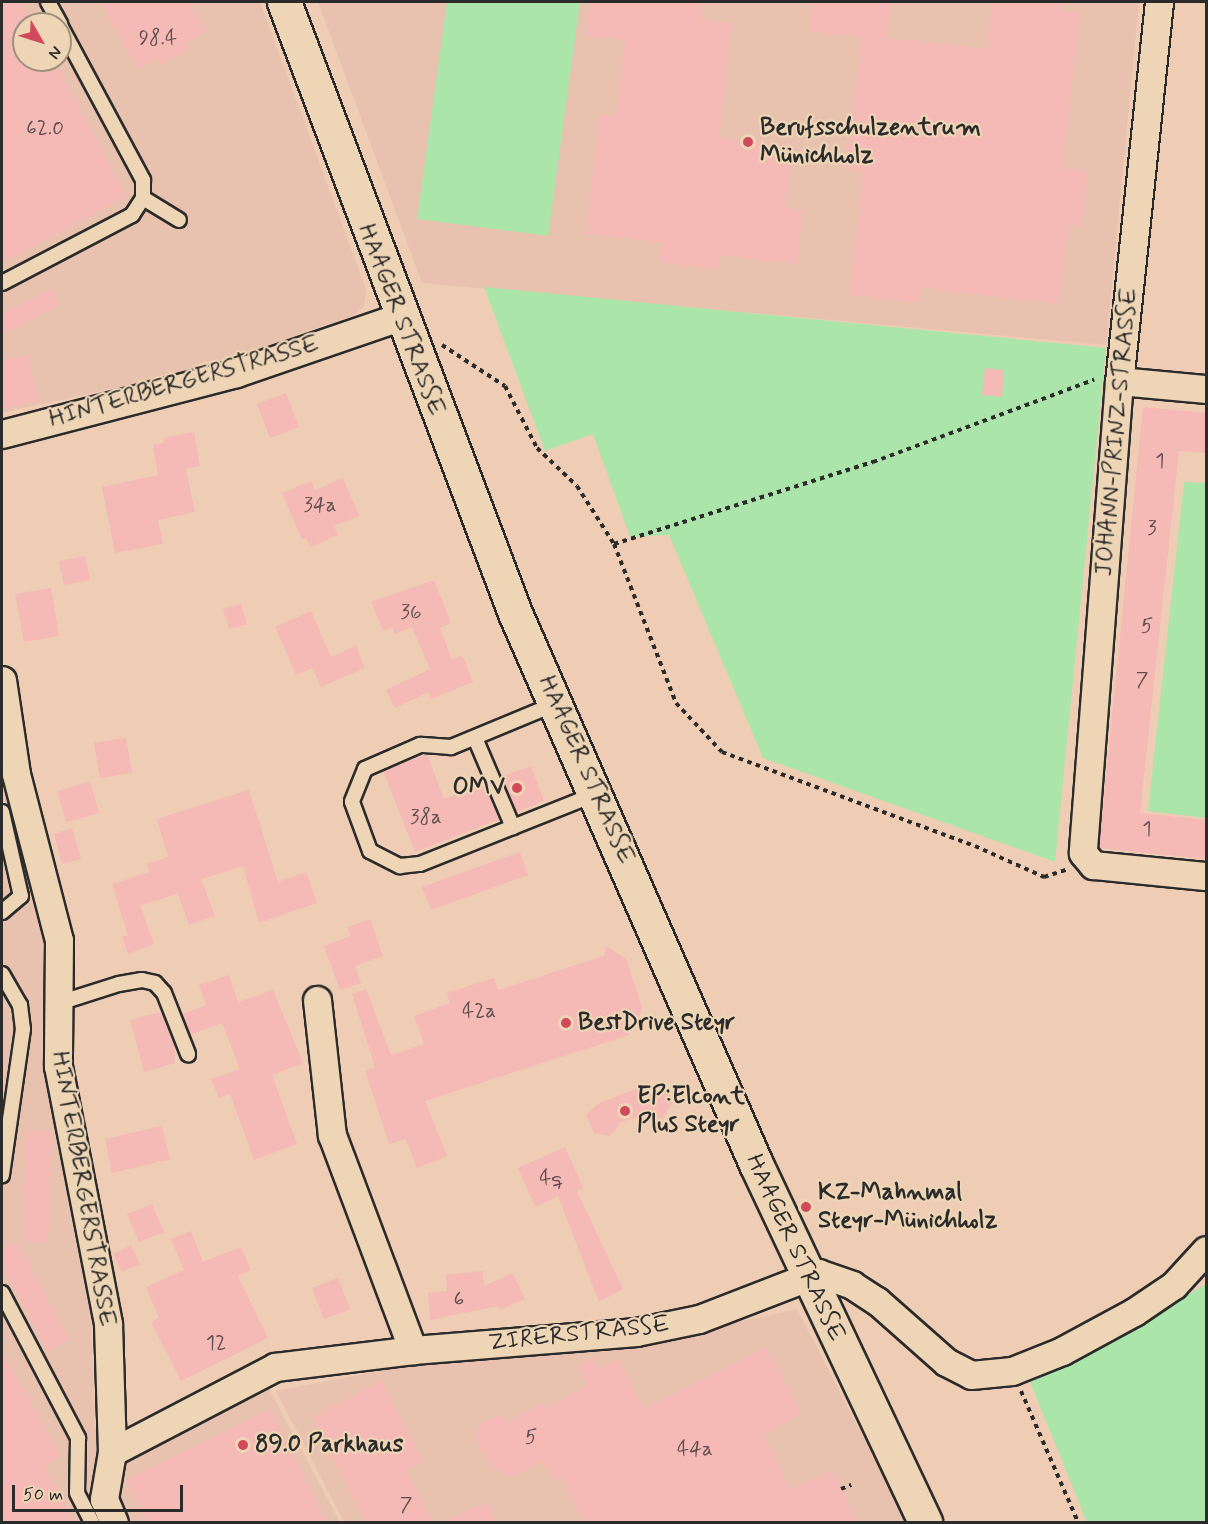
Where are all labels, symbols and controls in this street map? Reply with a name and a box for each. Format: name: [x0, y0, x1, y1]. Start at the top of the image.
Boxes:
north arrow: [12, 12, 72, 72]
house number: 98.4: [139, 25, 177, 51]
text: N: [43, 42, 66, 63]
place label: Berufsschulzentrum Münichholz: [760, 114, 981, 170]
house number: 62.0: [26, 115, 64, 141]
marker: Berufsschulzentrum Münichholz: [741, 135, 755, 149]
street label: HAAGER STRASSE: [351, 220, 451, 420]
street label: JOHANN-PRINZ-STRASSE: [1090, 287, 1144, 577]
street label: HINTERBERGERSTRASSE: [46, 330, 322, 434]
house number: 1: [1155, 448, 1165, 474]
house number: 34a: [303, 492, 337, 518]
house number: 3: [1147, 515, 1157, 541]
house number: 36: [400, 599, 422, 625]
house number: 5: [1141, 613, 1153, 639]
house number: 7: [1136, 667, 1148, 693]
street label: HAAGER STRASSE: [532, 671, 640, 869]
place label: OMV: [452, 774, 505, 802]
marker: OMV: [510, 781, 524, 795]
house number: 38a: [410, 804, 442, 830]
house number: 1: [1142, 816, 1152, 842]
house number: 42a: [462, 998, 496, 1024]
place label: BestDrive Steyr: [578, 1009, 736, 1037]
marker: BestDrive Steyr: [559, 1016, 573, 1030]
street label: HINTERBERGERSTRASSE: [45, 1049, 121, 1329]
place label: EP:Elcont Plus Steyr: [637, 1083, 745, 1139]
marker: EP:Elcont Plus Steyr: [618, 1104, 632, 1118]
street label: HAAGER STRASSE: [739, 1150, 851, 1346]
house number: 4q: [539, 1165, 563, 1191]
place label: KZ-Mahnmal Steyr-Münichholz: [818, 1179, 997, 1235]
marker: KZ-Mahnmal Steyr-Münichholz: [799, 1200, 813, 1214]
house number: 6: [454, 1286, 464, 1312]
street label: ZIRERSTRASSE: [487, 1310, 671, 1358]
house number: 12: [206, 1330, 226, 1356]
house number: 5: [525, 1424, 537, 1450]
place label: 89.0 Parkhaus: [255, 1431, 403, 1459]
house number: 44a: [677, 1436, 713, 1462]
marker: 89.0 Parkhaus: [236, 1438, 250, 1452]
scale bar: [15, 1473, 186, 1511]
text: 50 m: [23, 1483, 63, 1507]
house number: 7: [400, 1492, 412, 1518]

